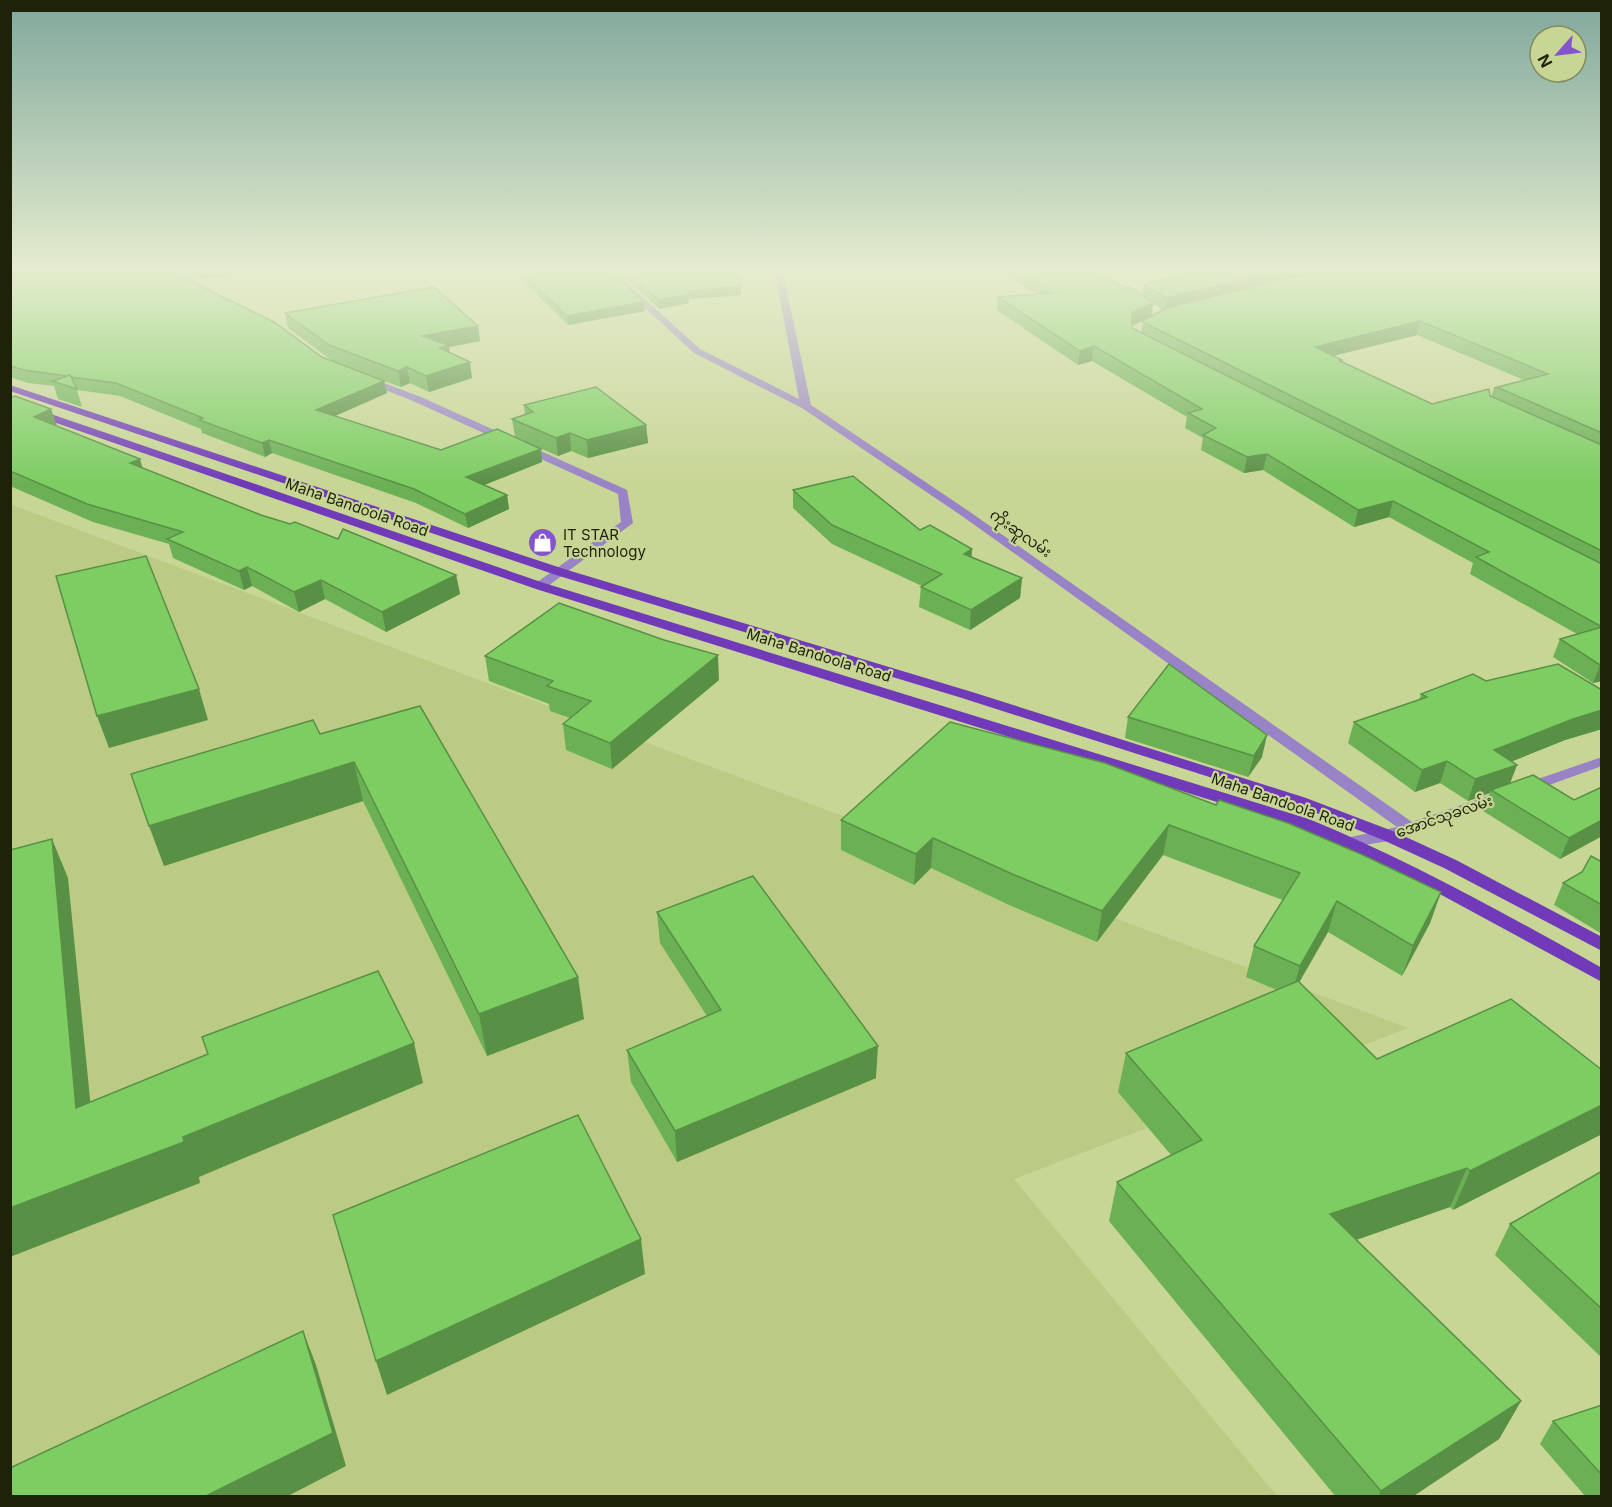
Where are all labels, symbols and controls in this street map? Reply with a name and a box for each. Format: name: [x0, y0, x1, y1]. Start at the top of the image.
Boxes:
north arrow: [1528, 24, 1588, 84]
text: N: [1533, 51, 1556, 71]
street label: Maha Bandoola Road: [283, 474, 431, 540]
street label: ကိုးဆူလမ်း: [985, 505, 1056, 564]
place label: IT STAR Technology: [563, 525, 646, 561]
shop icon: IT STAR Technology: [526, 527, 558, 559]
street label: Maha Bandoola Road: [744, 624, 894, 686]
street label: Maha Bandoola Road: [1209, 769, 1357, 835]
street label: အောင်သုခလမ်း: [1393, 791, 1496, 844]

